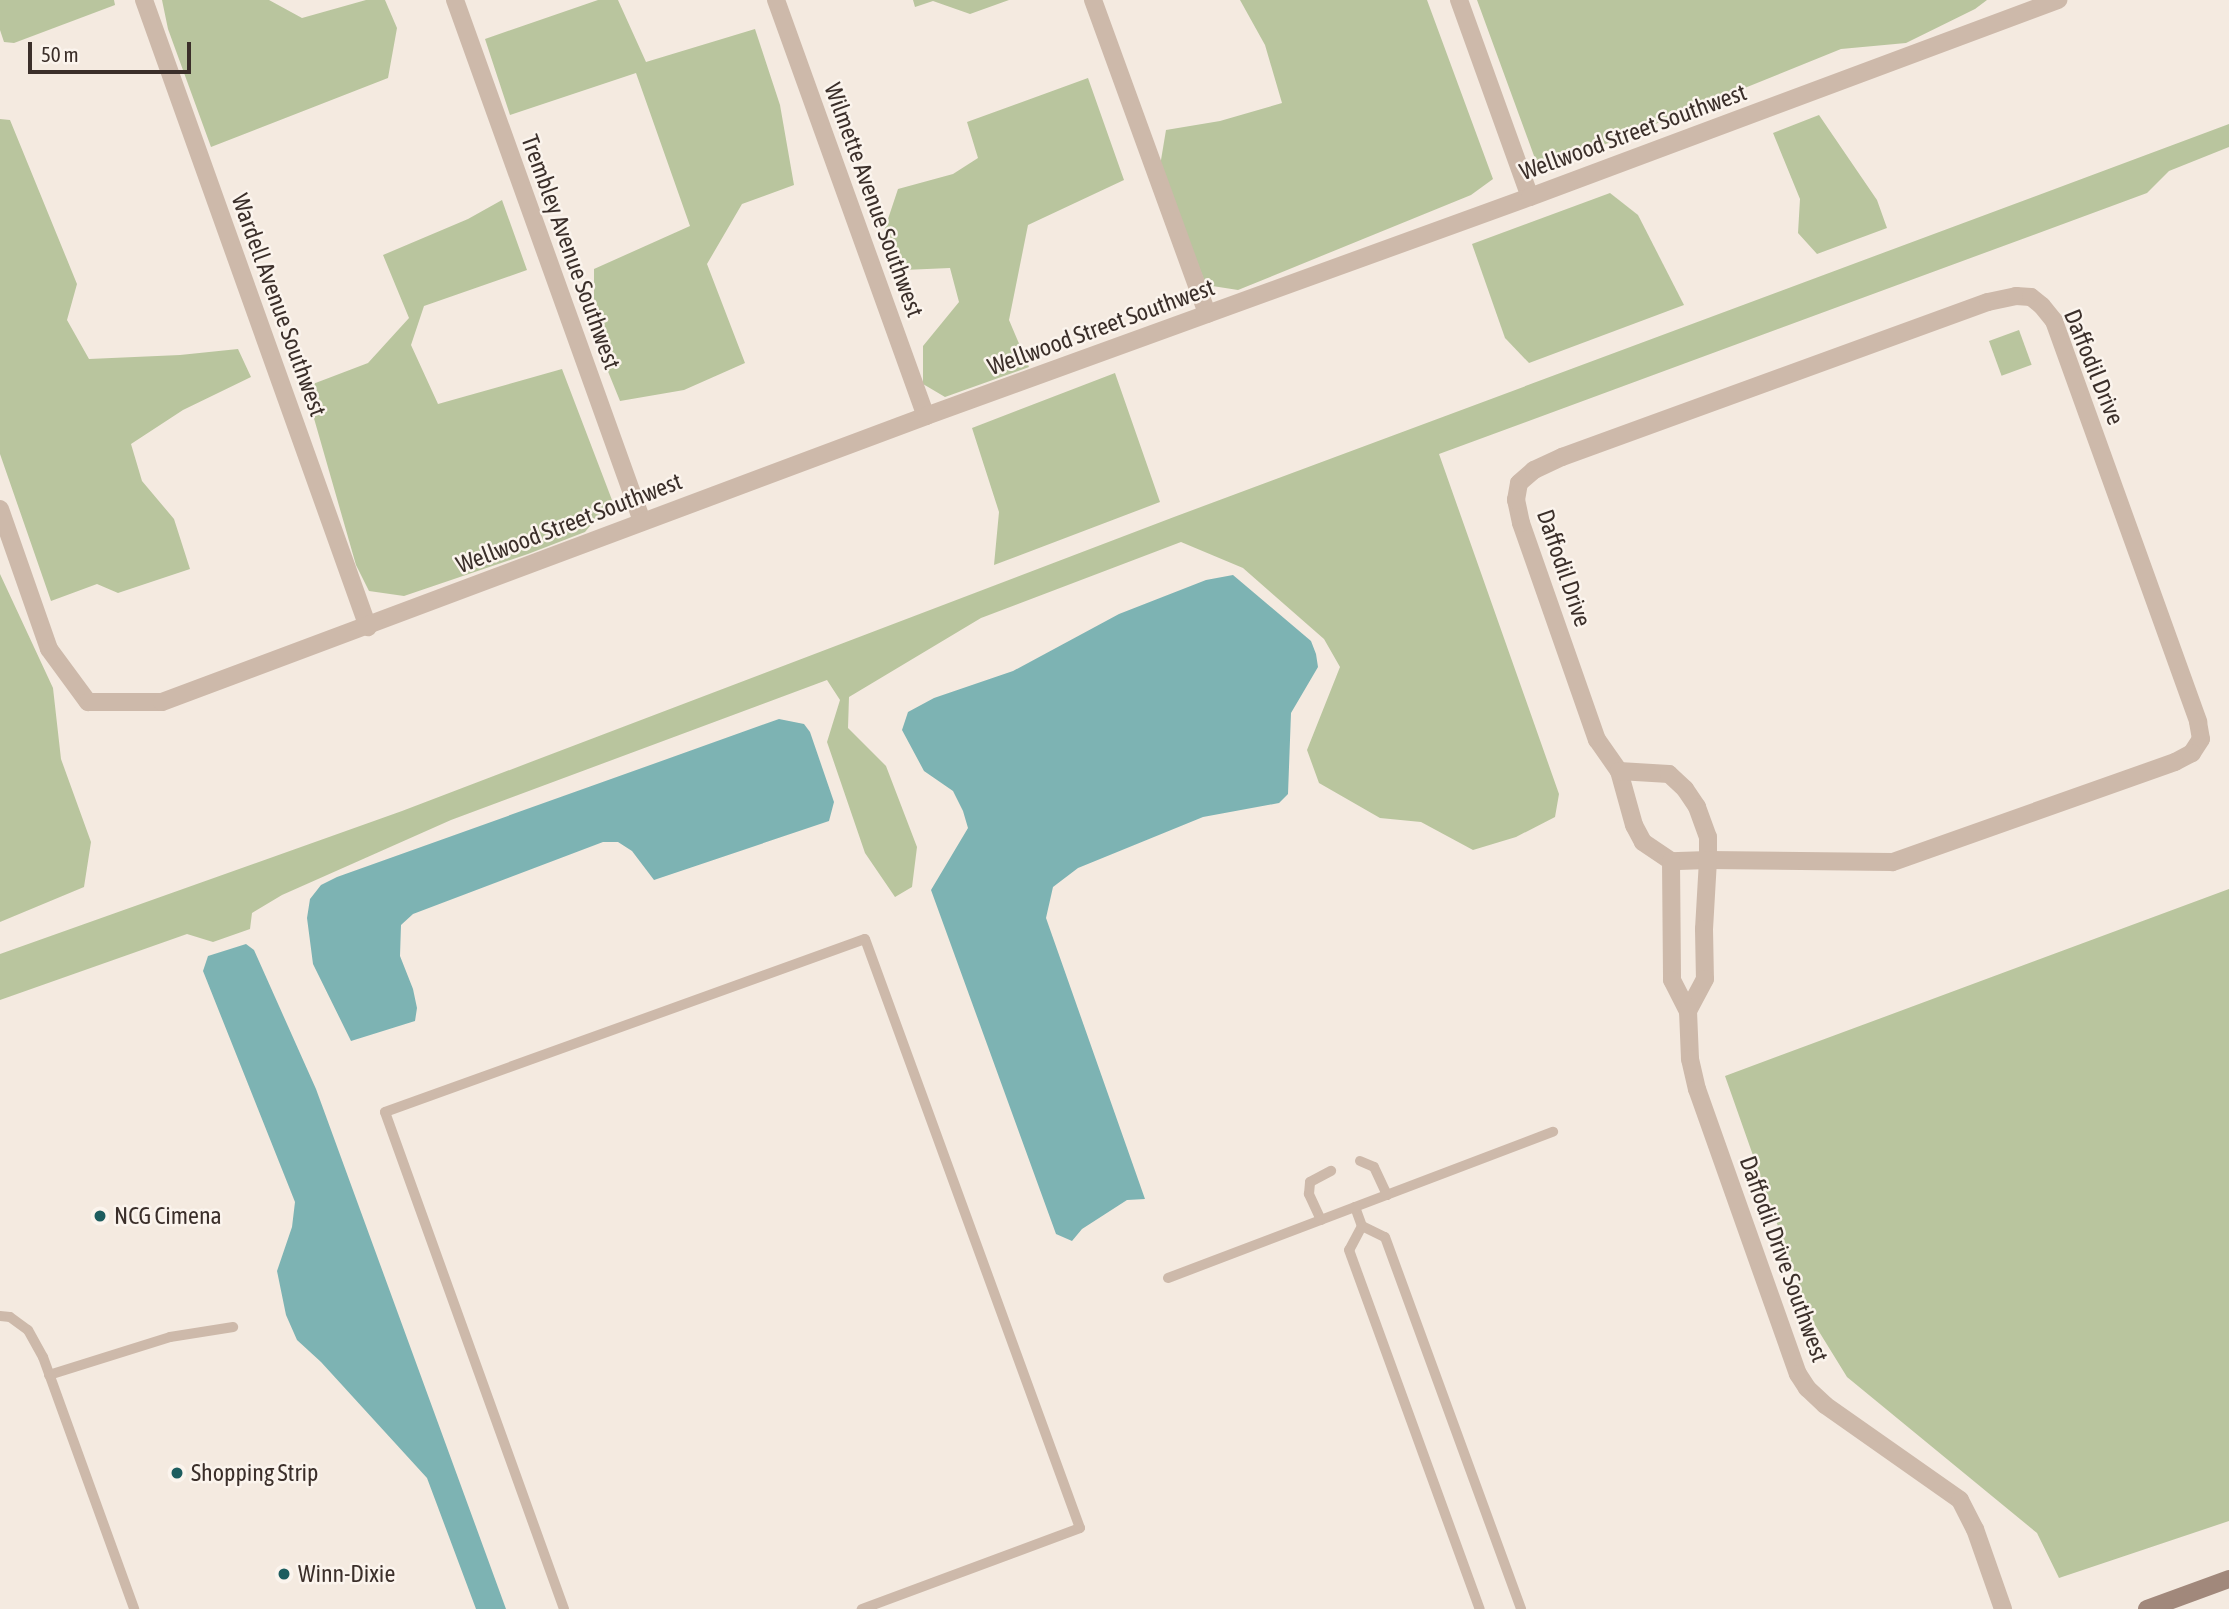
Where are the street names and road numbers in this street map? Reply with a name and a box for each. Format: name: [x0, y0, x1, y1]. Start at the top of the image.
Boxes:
street label: Wellwood Street Southwest: [1516, 78, 1750, 186]
street label: Wilmette Avenue Southwest: [818, 79, 930, 321]
street label: Trembley Avenue Southwest: [515, 131, 627, 373]
street label: Wardell Avenue Southwest: [225, 190, 333, 420]
street label: Wellwood Street Southwest: [984, 273, 1218, 381]
street label: Daffodil Drive: [2058, 305, 2130, 429]
street label: Wellwood Street Southwest: [452, 467, 686, 579]
street label: Daffodil Drive: [1531, 506, 1597, 630]
street label: Daffodil Drive Southwest: [1733, 1152, 1835, 1366]

